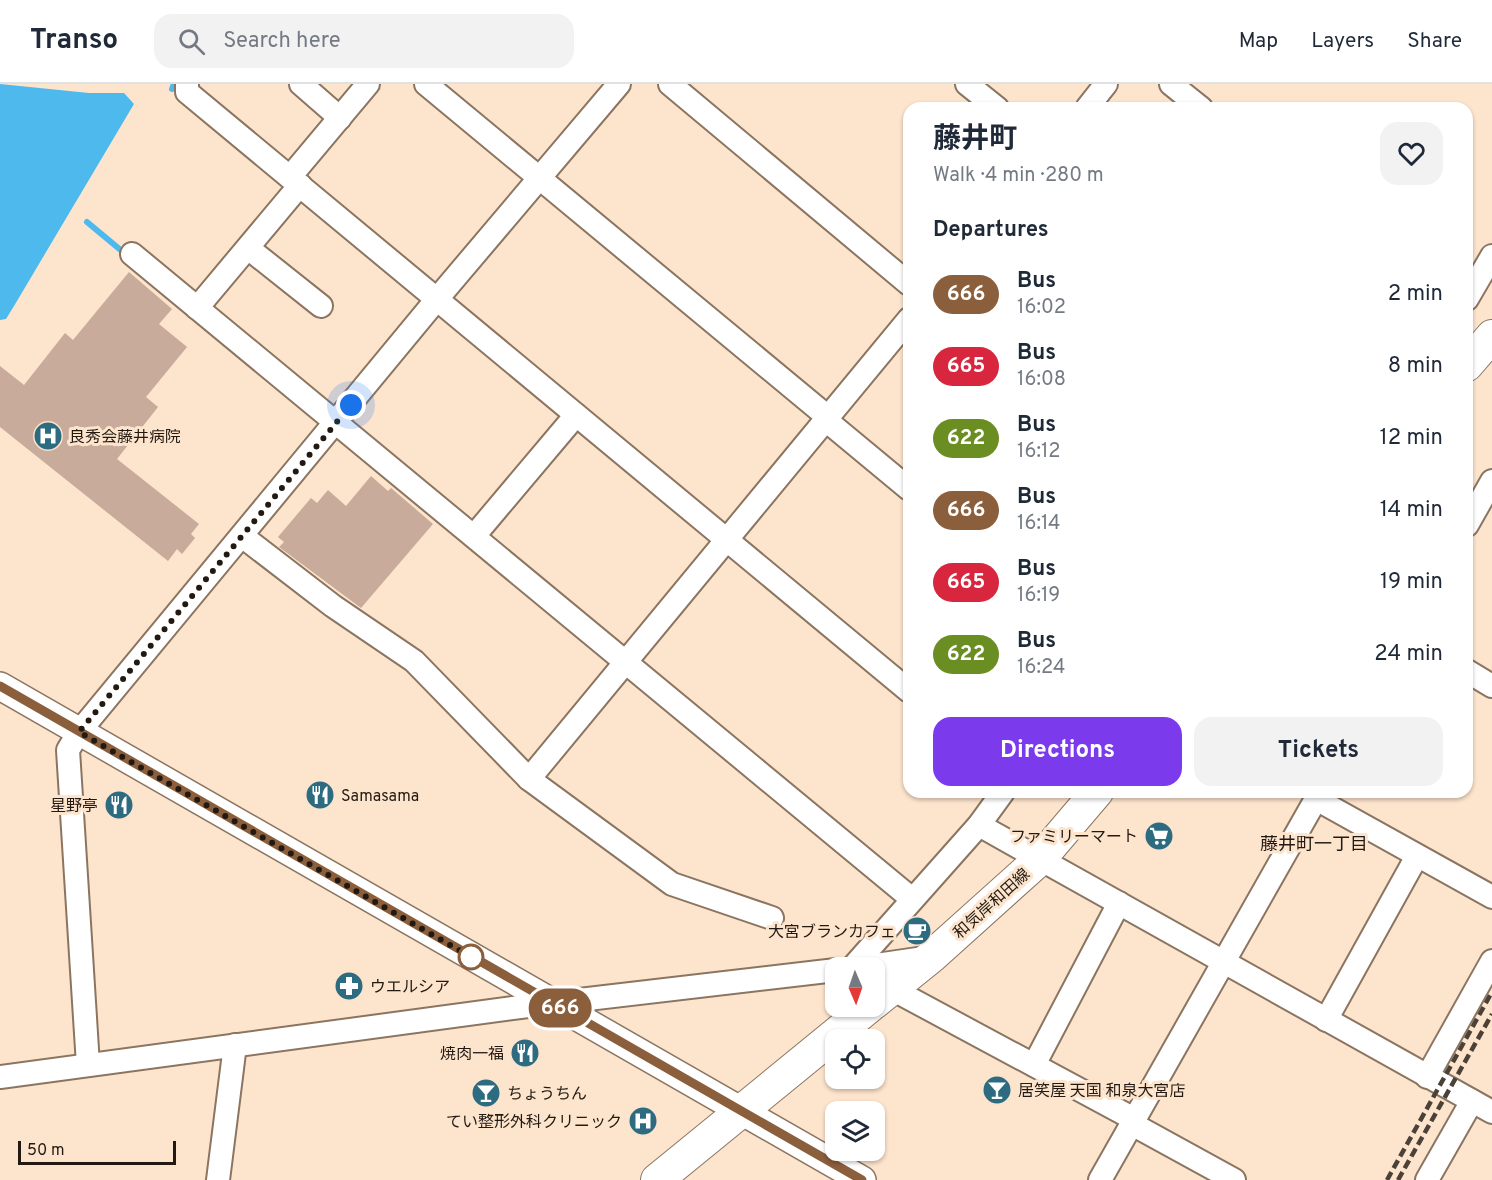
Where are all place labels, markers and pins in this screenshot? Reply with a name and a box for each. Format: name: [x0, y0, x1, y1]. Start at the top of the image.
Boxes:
hospital icon: 良秀会藤井病院: [32, 420, 64, 452]
place label: 良秀会藤井病院: [69, 428, 181, 448]
restaurant icon: Samasama: [304, 779, 336, 811]
place label: Samasama: [341, 787, 419, 807]
restaurant icon: 星野亭: [103, 789, 135, 821]
place label: 星野亭: [50, 797, 98, 817]
supermarket icon: ファミリーマート: [1143, 820, 1175, 852]
place label: ファミリーマート: [1010, 828, 1138, 848]
cafe icon: 大宮ブランカフェ: [901, 915, 933, 947]
place label: 大宮ブランカフェ: [768, 923, 896, 943]
unlabelled marker: [458, 944, 484, 970]
pharmacy icon: ウエルシア: [333, 970, 365, 1002]
place label: ウエルシア: [370, 978, 450, 998]
restaurant icon: 焼肉一福: [509, 1037, 541, 1069]
place label: 焼肉一福: [440, 1045, 504, 1065]
bar icon: 居笑屋 天国 和泉大宮店: [981, 1074, 1013, 1106]
bar icon: ちょうちん: [470, 1077, 502, 1109]
place label: 居笑屋 天国 和泉大宮店: [1018, 1082, 1186, 1102]
place label: ちょうちん: [507, 1085, 587, 1105]
hospital icon: てい整形外科クリニック: [627, 1105, 659, 1137]
place label: てい整形外科クリニック: [446, 1113, 622, 1133]

